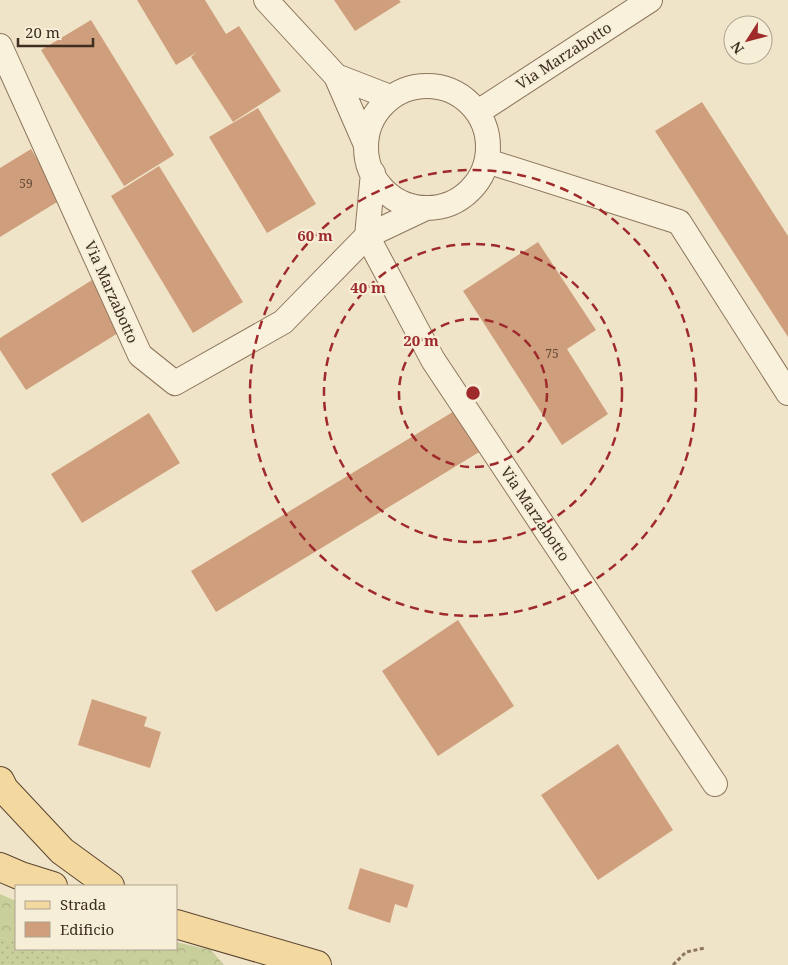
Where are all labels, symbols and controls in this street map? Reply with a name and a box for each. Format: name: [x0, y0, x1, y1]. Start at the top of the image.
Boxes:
scale bar: [18, 15, 92, 47]
north arrow: [723, 15, 773, 65]
street label: Via Marzabotto: [512, 17, 615, 94]
text: 20 m: [25, 22, 60, 42]
text: N: [726, 38, 748, 58]
house number: 59: [19, 175, 33, 192]
text: 60 m: [297, 225, 333, 245]
street label: Via Marzabotto: [80, 237, 143, 346]
text: 40 m: [350, 277, 386, 297]
text: 20 m: [403, 330, 439, 350]
house number: 75: [545, 345, 559, 362]
centre of rings: [464, 384, 482, 402]
street label: Via Marzabotto: [497, 462, 575, 565]
legend: [15, 885, 178, 950]
text: Strada: [60, 894, 106, 914]
text: Edificio: [60, 919, 114, 939]

